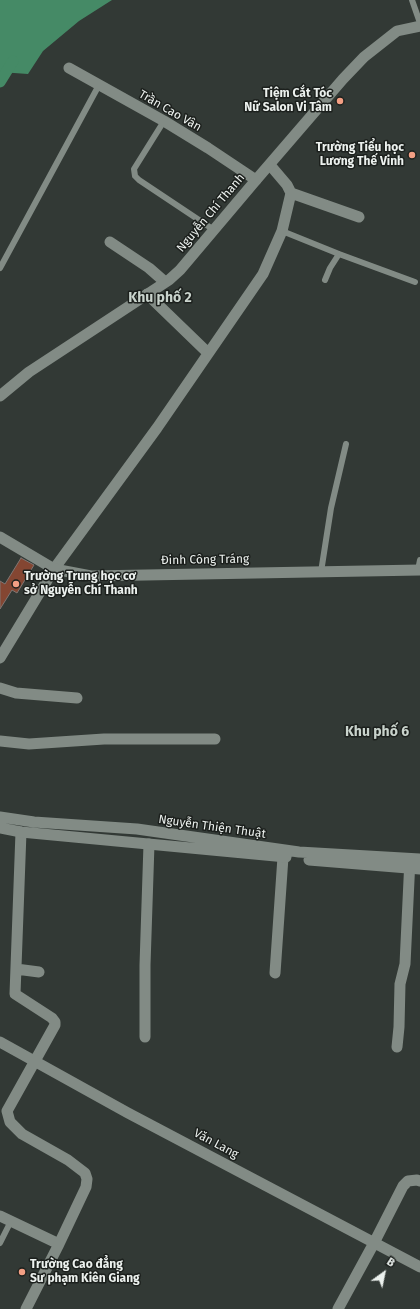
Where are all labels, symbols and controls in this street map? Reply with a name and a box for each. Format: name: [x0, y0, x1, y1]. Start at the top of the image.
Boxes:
street label: Trần Cao Vân: [136, 87, 204, 135]
place label: Tiệm Cắt Tóc Nữ Salon Vi Tâm: [244, 87, 332, 115]
marker: Tiệm Cắt Tóc Nữ Salon Vi Tâm: [335, 96, 345, 106]
place label: Trường Tiểu học Lương Thế Vinh: [316, 141, 404, 169]
marker: Trường Tiểu học Lương Thế Vinh: [407, 150, 417, 160]
street label: Nguyễn Chí Thanh: [174, 171, 248, 255]
district label: Khu phố 2: [128, 290, 192, 306]
street label: Đinh Công Tráng: [161, 552, 249, 568]
place label: Trường Trung học cơ sở Nguyễn Chí Thanh: [24, 570, 138, 598]
marker: Trường Trung học cơ sở Nguyễn Chí Thanh: [11, 579, 21, 589]
district label: Khu phố 6: [345, 724, 409, 740]
street label: Nguyễn Thiện Thuật: [157, 812, 267, 842]
street label: Văn Lang: [191, 1126, 241, 1162]
north arrow: [364, 1253, 404, 1293]
text: B: [384, 1255, 397, 1270]
place label: Trường Cao đẳng Sư phạm Kiên Giang: [30, 1258, 140, 1286]
marker: Trường Cao đẳng Sư phạm Kiên Giang: [17, 1267, 27, 1277]

